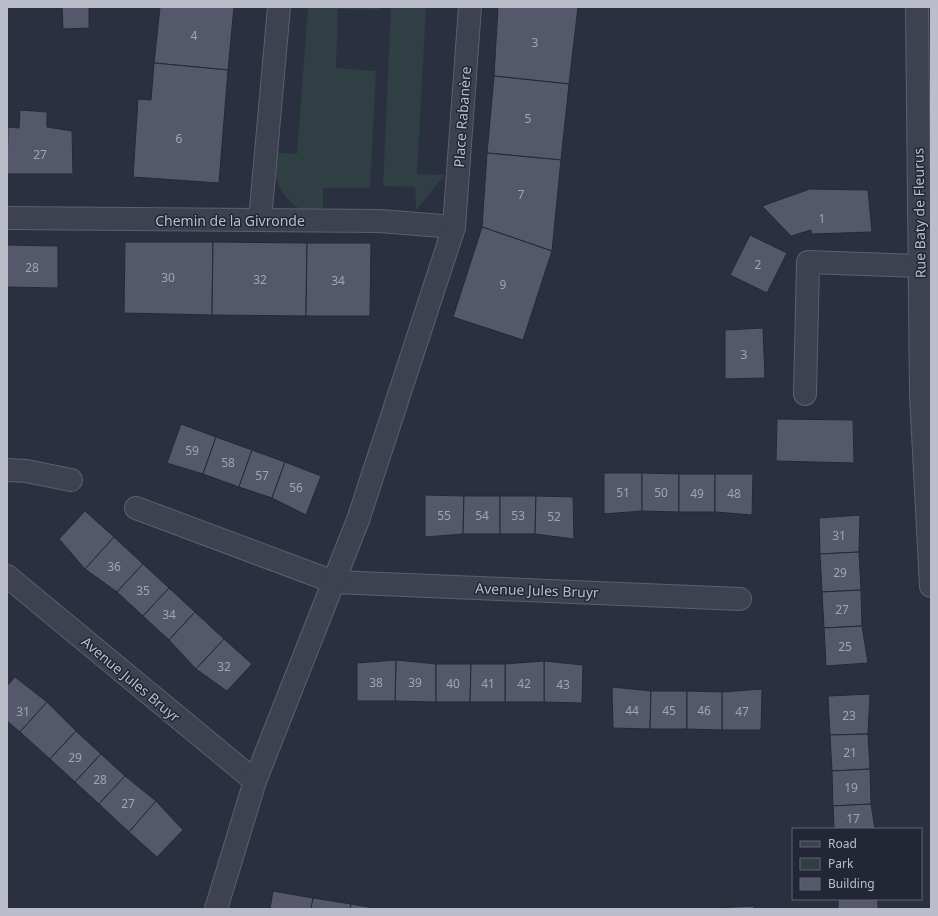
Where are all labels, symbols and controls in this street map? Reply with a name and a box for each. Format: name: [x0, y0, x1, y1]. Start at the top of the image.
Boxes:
house number: 4: [191, 27, 198, 44]
house number: 3: [532, 34, 539, 51]
street label: Place Rabanère: [449, 66, 475, 168]
house number: 5: [525, 110, 532, 127]
house number: 6: [176, 130, 183, 147]
house number: 27: [33, 146, 47, 163]
street label: Rue Baty de Fleurus: [908, 147, 930, 278]
house number: 7: [518, 186, 525, 203]
house number: 1: [819, 210, 825, 227]
street label: Chemin de la Givronde: [155, 211, 305, 230]
house number: 2: [755, 256, 762, 273]
house number: 28: [25, 259, 39, 276]
house number: 30: [161, 269, 175, 286]
house number: 32: [253, 271, 267, 288]
house number: 34: [331, 272, 345, 289]
house number: 9: [500, 276, 507, 293]
house number: 3: [741, 346, 748, 363]
house number: 59: [185, 442, 199, 459]
house number: 58: [221, 454, 235, 471]
house number: 57: [255, 467, 269, 484]
house number: 56: [289, 479, 303, 496]
house number: 51: [616, 484, 630, 501]
house number: 50: [654, 484, 668, 501]
house number: 49: [690, 485, 704, 502]
house number: 48: [727, 485, 741, 502]
house number: 55: [437, 507, 451, 524]
house number: 54: [475, 507, 489, 524]
house number: 53: [511, 507, 525, 524]
house number: 52: [547, 508, 561, 525]
house number: 31: [832, 527, 846, 544]
house number: 36: [107, 558, 121, 575]
house number: 29: [833, 564, 847, 581]
street label: Avenue Jules Bruyr: [475, 578, 599, 602]
house number: 35: [136, 582, 150, 599]
house number: 27: [835, 601, 849, 618]
house number: 34: [162, 606, 176, 623]
street label: Avenue Jules Bruyr: [78, 632, 185, 726]
house number: 25: [838, 638, 852, 655]
house number: 32: [217, 658, 231, 675]
house number: 38: [369, 674, 383, 691]
house number: 39: [408, 674, 422, 691]
house number: 40: [446, 675, 460, 692]
house number: 41: [481, 675, 495, 692]
house number: 42: [517, 675, 531, 692]
house number: 43: [556, 676, 570, 693]
house number: 44: [625, 702, 639, 719]
house number: 45: [662, 702, 676, 719]
house number: 46: [697, 702, 711, 719]
house number: 31: [16, 703, 30, 720]
house number: 47: [735, 703, 749, 720]
house number: 23: [842, 707, 856, 724]
house number: 21: [843, 744, 857, 761]
house number: 29: [68, 749, 82, 766]
house number: 28: [93, 771, 107, 788]
house number: 19: [844, 779, 858, 796]
house number: 27: [121, 795, 135, 812]
house number: 17: [846, 810, 860, 827]
legend: [792, 828, 922, 900]
text: Road: [828, 835, 857, 852]
text: Park: [828, 855, 854, 872]
text: Building: [828, 875, 875, 892]

